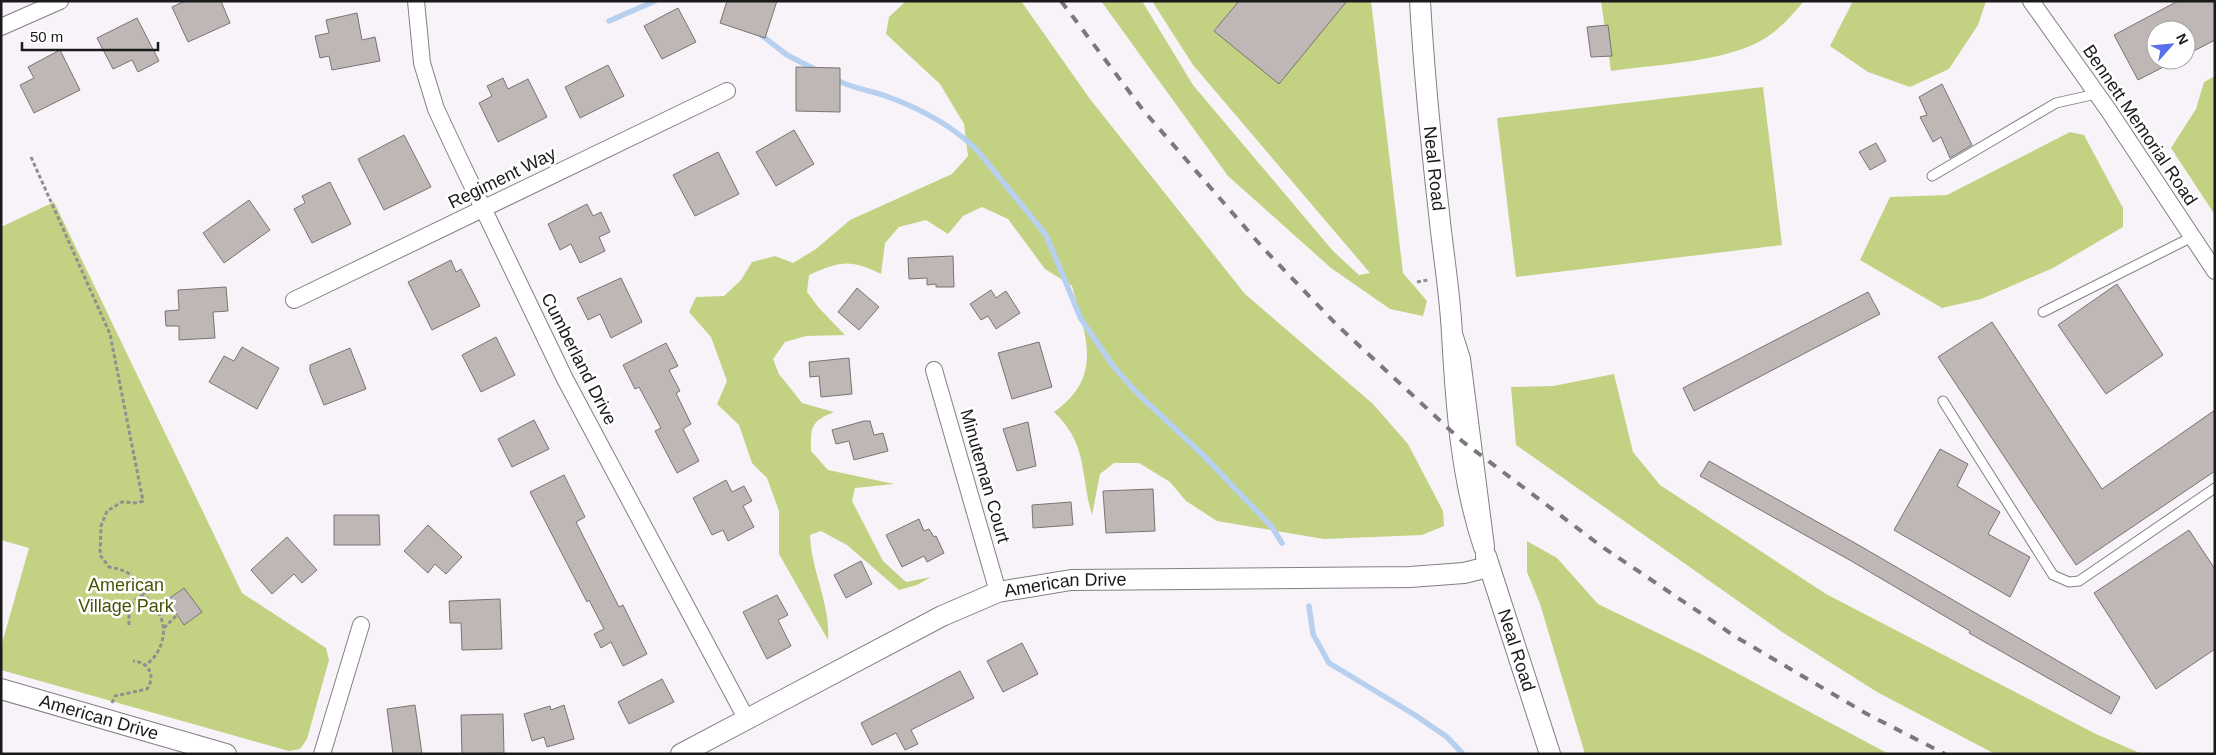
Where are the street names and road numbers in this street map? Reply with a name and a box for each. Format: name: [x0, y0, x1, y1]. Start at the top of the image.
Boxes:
street label: Bennett Memorial Road: [2079, 41, 2201, 209]
street label: Neal Road: [1420, 125, 1449, 212]
street label: Regiment Way: [445, 143, 559, 213]
street label: Cumberland Drive: [537, 290, 621, 428]
street label: Minuteman Court: [956, 407, 1014, 545]
street label: American Drive: [1003, 570, 1126, 601]
street label: Neal Road: [1494, 607, 1539, 694]
street label: American Drive: [37, 691, 161, 744]

